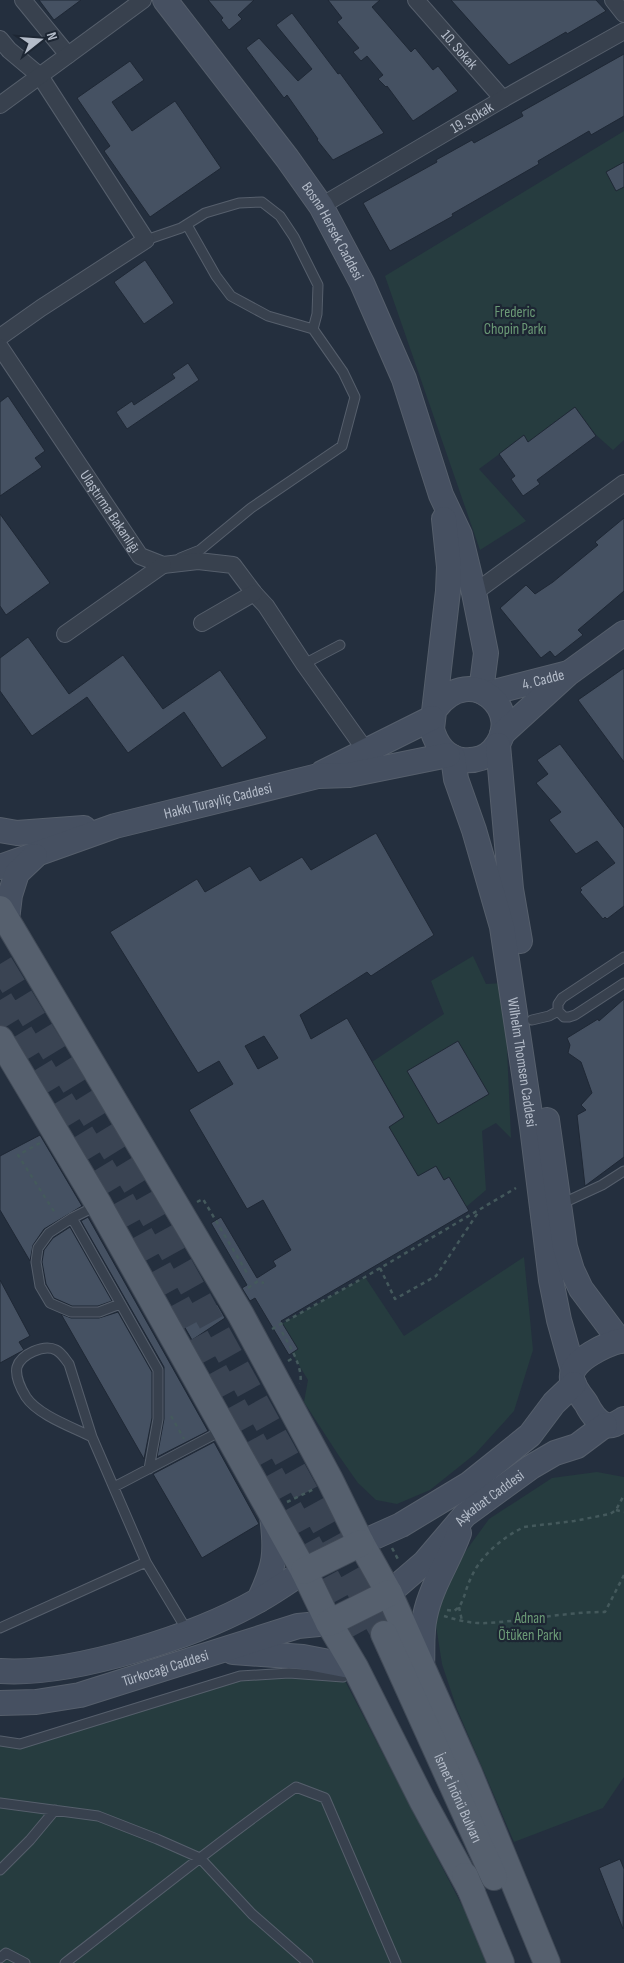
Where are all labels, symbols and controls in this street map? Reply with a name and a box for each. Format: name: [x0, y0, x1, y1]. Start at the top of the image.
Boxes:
north arrow: [15, 15, 65, 65]
street label: 10. Sokak: [437, 26, 482, 74]
text: N: [43, 30, 61, 42]
street label: 19. Sokak: [447, 98, 497, 138]
street label: Bosna Hersek Caddesi: [297, 179, 368, 284]
park label: Frederic Chopin Parkı: [484, 303, 546, 339]
street label: Ulaştırma Bakanlığı: [75, 467, 144, 557]
street label: 4. Cadde: [520, 665, 566, 694]
street label: Hakkı Turayliç Caddesi: [162, 779, 274, 824]
street label: Wilhelm Thomsen Caddesi: [503, 996, 541, 1129]
street label: Aşkabat Caddesi: [450, 1466, 528, 1531]
park label: Adnan Ötüken Parkı: [498, 1609, 562, 1645]
street label: Türkocağı Caddesi: [120, 1646, 211, 1691]
street label: İsmet İnönü Bulvarı: [429, 1751, 486, 1846]

